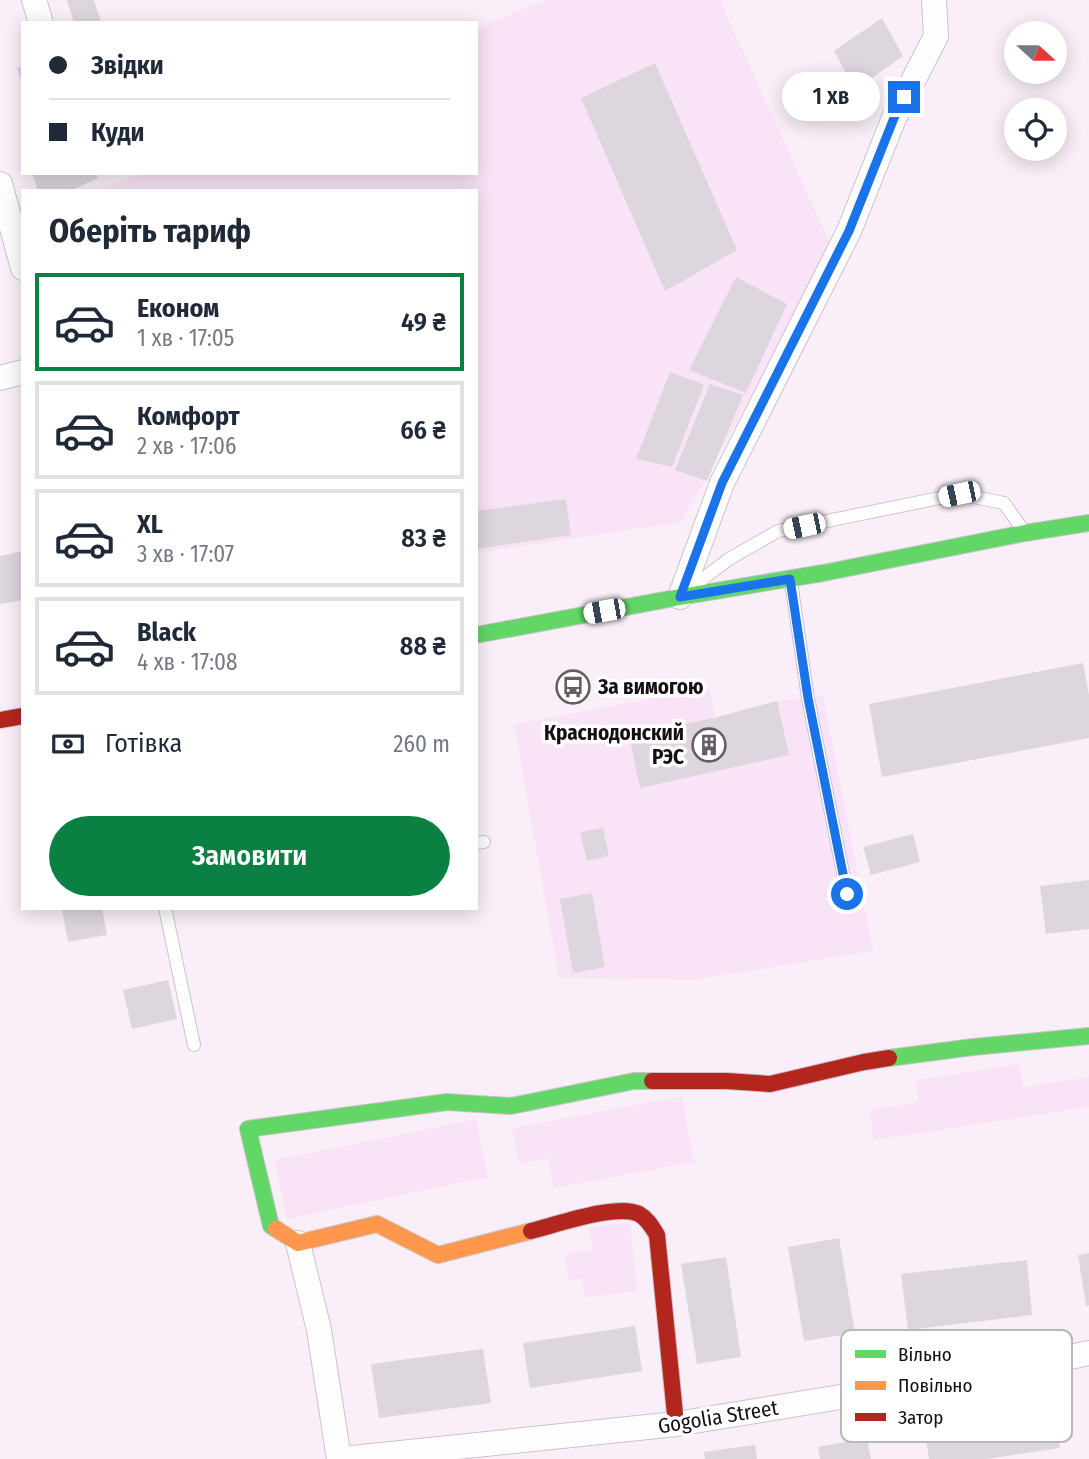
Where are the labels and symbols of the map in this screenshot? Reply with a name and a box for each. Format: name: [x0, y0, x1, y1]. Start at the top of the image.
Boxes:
north arrow: [1004, 21, 1068, 84]
callout: 1 хв: [782, 72, 880, 122]
route end: [888, 81, 920, 113]
car: [937, 479, 982, 509]
car: [782, 511, 827, 541]
car: [582, 597, 627, 625]
bus stop icon: За вимогою: [554, 668, 592, 706]
place label: За вимогою: [597, 674, 704, 700]
place label: Краснодонский РЭС: [544, 720, 684, 770]
building icon: Краснодонский РЭС: [690, 726, 728, 764]
route start: [831, 878, 863, 910]
legend: [841, 1330, 1072, 1442]
text: Вільно: [898, 1343, 952, 1366]
text: Повільно: [898, 1374, 972, 1397]
street label: Gogolia Street: [656, 1395, 780, 1439]
text: Затор: [898, 1406, 943, 1429]

